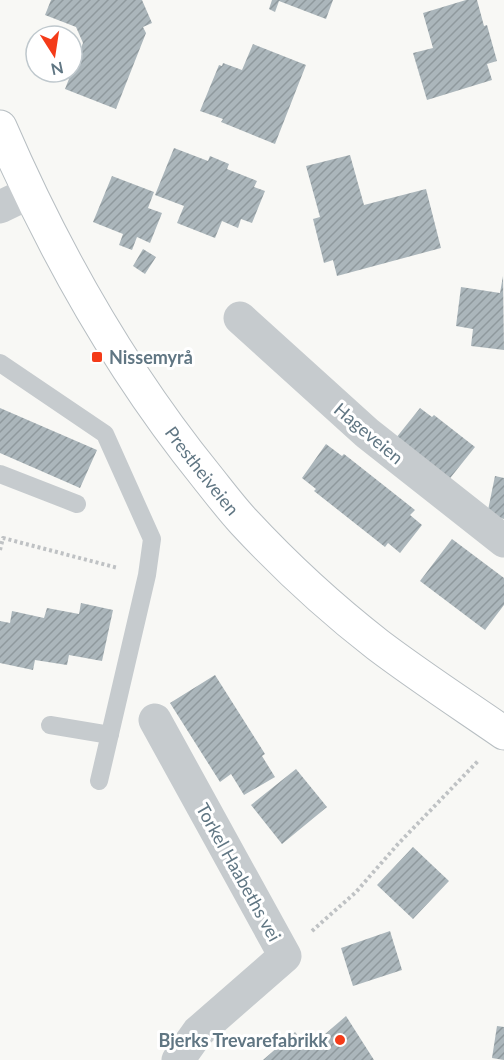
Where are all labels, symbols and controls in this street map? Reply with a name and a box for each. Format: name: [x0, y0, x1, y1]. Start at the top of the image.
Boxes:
north arrow: [24, 24, 84, 84]
text: N: [49, 59, 65, 80]
place label: Nissemyrå: [109, 346, 193, 368]
marker: Nissemyrå: [90, 350, 104, 364]
street label: Hageveien: [330, 398, 408, 468]
street label: Prestheiveien: [161, 422, 244, 520]
street label: Torkel Haabeths vei: [192, 799, 286, 945]
place label: Bjerks Trevarefabrikk: [159, 1029, 328, 1051]
marker: Bjerks Trevarefabrikk: [333, 1033, 347, 1047]

